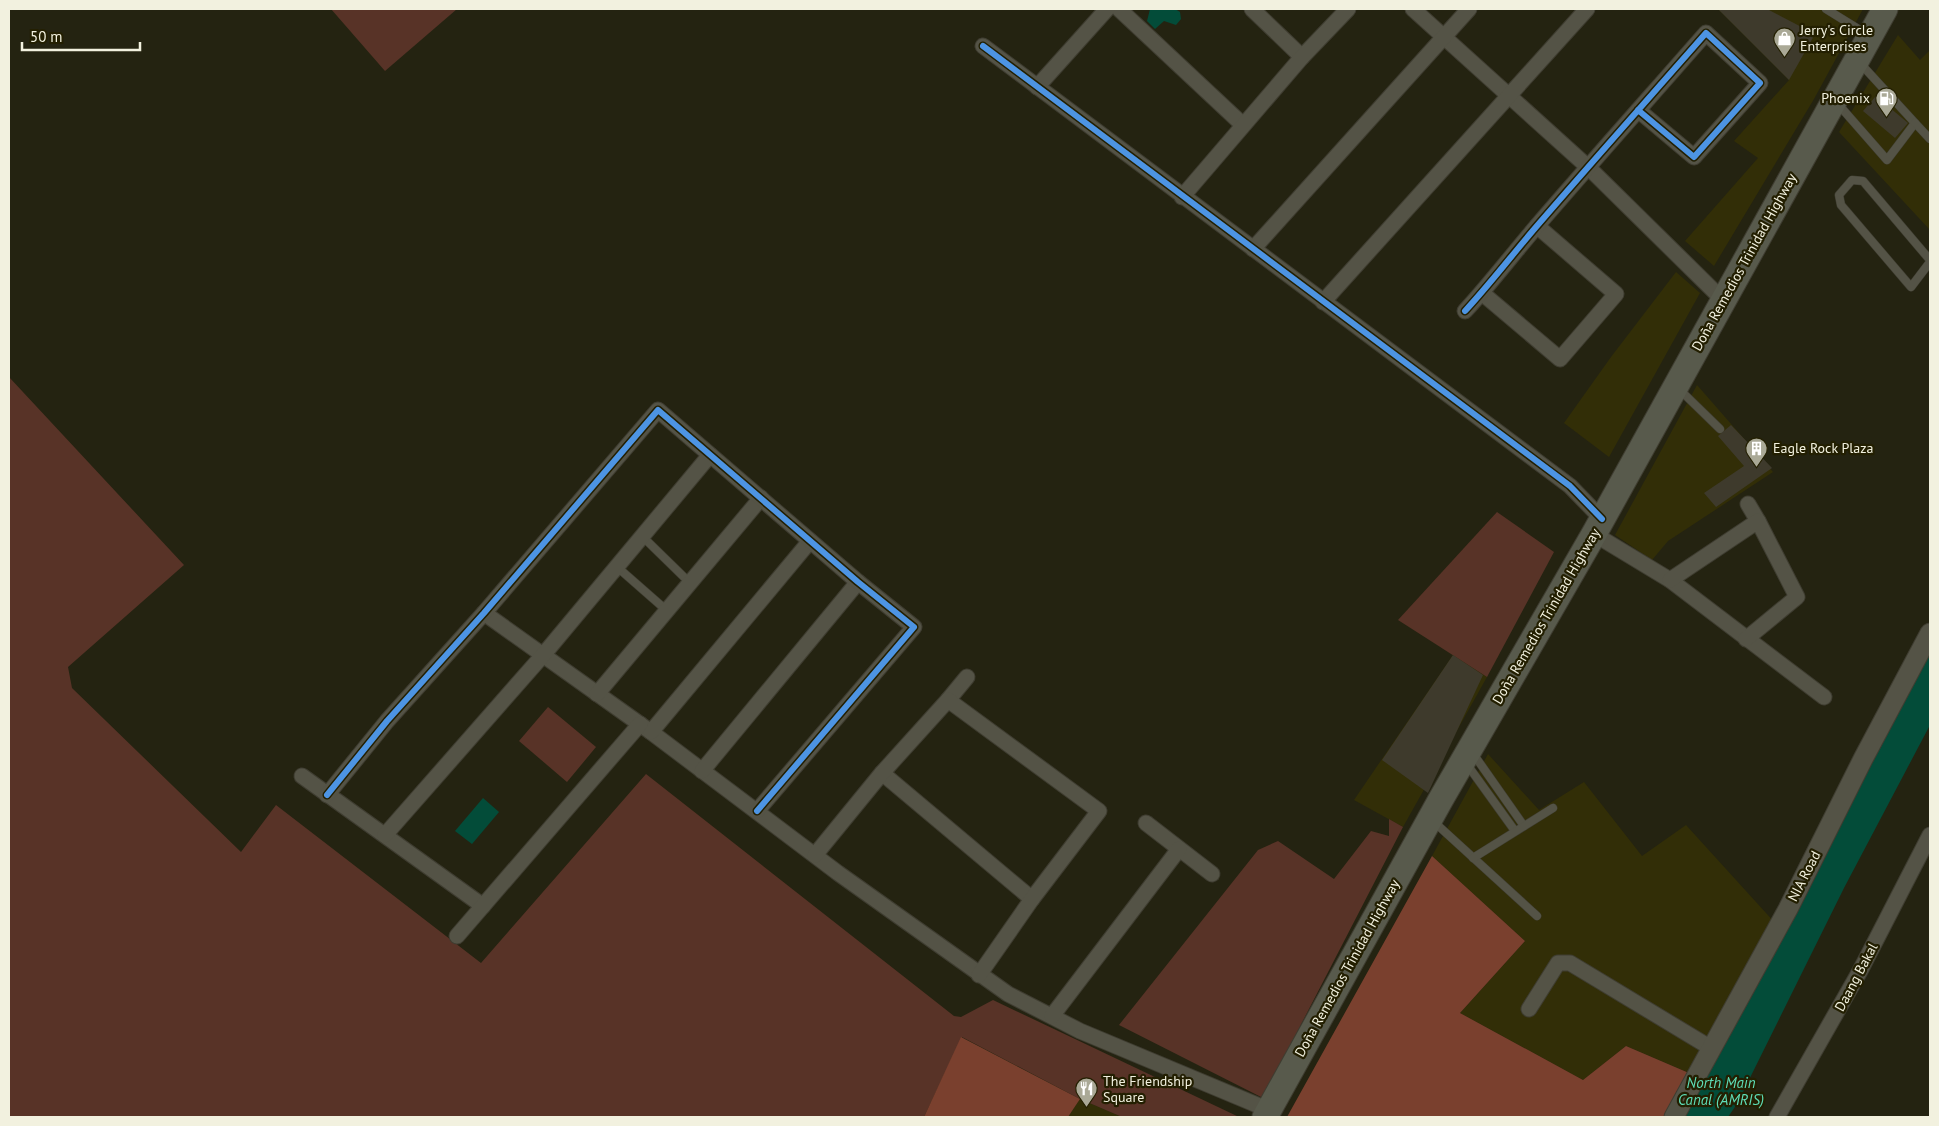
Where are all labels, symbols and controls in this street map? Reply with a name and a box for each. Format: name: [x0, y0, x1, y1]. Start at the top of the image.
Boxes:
scale bar: [22, 20, 140, 52]
place label: Jerry's Circle Enterprises: [1799, 21, 1873, 55]
shop icon: Jerry's Circle Enterprises: [1772, 26, 1796, 57]
text: 50 m: [30, 27, 63, 46]
fuel station icon: Phoenix: [1874, 86, 1898, 117]
place label: Phoenix: [1821, 89, 1870, 107]
street label: Doña Remedios Trinidad Highway: [1688, 170, 1801, 354]
building icon: Eagle Rock Plaza: [1745, 436, 1769, 467]
place label: Eagle Rock Plaza: [1773, 439, 1874, 457]
street label: Doña Remedios Trinidad Highway: [1488, 524, 1604, 707]
street label: NIA Road: [1784, 848, 1824, 904]
street label: Doña Remedios Trinidad Highway: [1291, 876, 1404, 1060]
street label: Daang Bakal: [1830, 940, 1882, 1014]
place label: The Friendship Square: [1103, 1072, 1192, 1106]
water label: North Main Canal (AMRIS): [1678, 1073, 1764, 1109]
restaurant icon: The Friendship Square: [1075, 1077, 1099, 1108]

